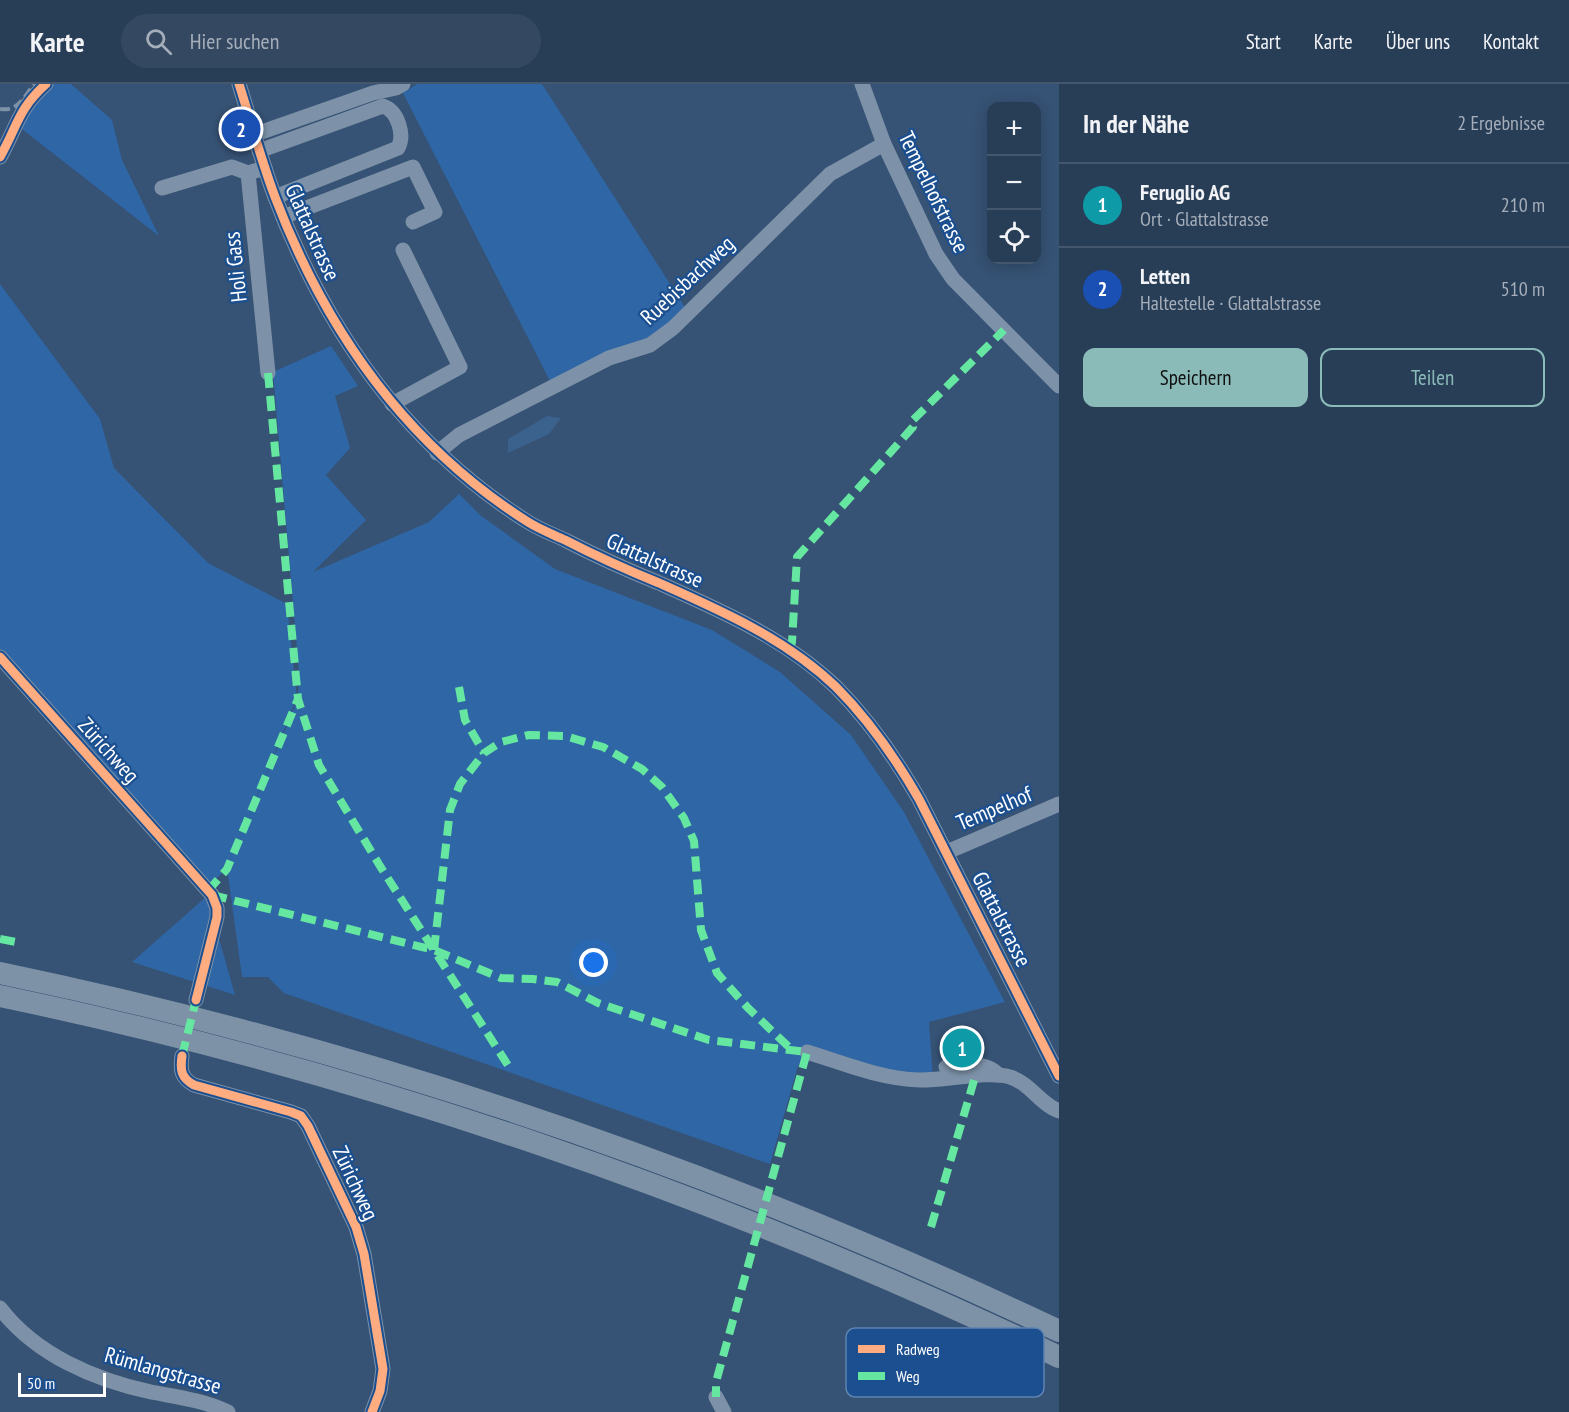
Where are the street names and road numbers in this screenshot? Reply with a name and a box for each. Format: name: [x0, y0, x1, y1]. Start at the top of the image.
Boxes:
street label: Tempelhofstrasse: [893, 127, 975, 257]
street label: Glattalstrasse: [279, 179, 347, 285]
street label: Ruebisbachweg: [634, 230, 740, 330]
street label: Holi Gass: [217, 231, 253, 303]
street label: Glattalstrasse: [602, 526, 708, 594]
street label: Zürichweg: [72, 711, 146, 789]
street label: Tempelhof: [952, 779, 1037, 836]
street label: Glattalstrasse: [966, 867, 1038, 971]
street label: Zürichweg: [327, 1141, 385, 1225]
street label: Rümlangstrasse: [102, 1340, 224, 1400]

